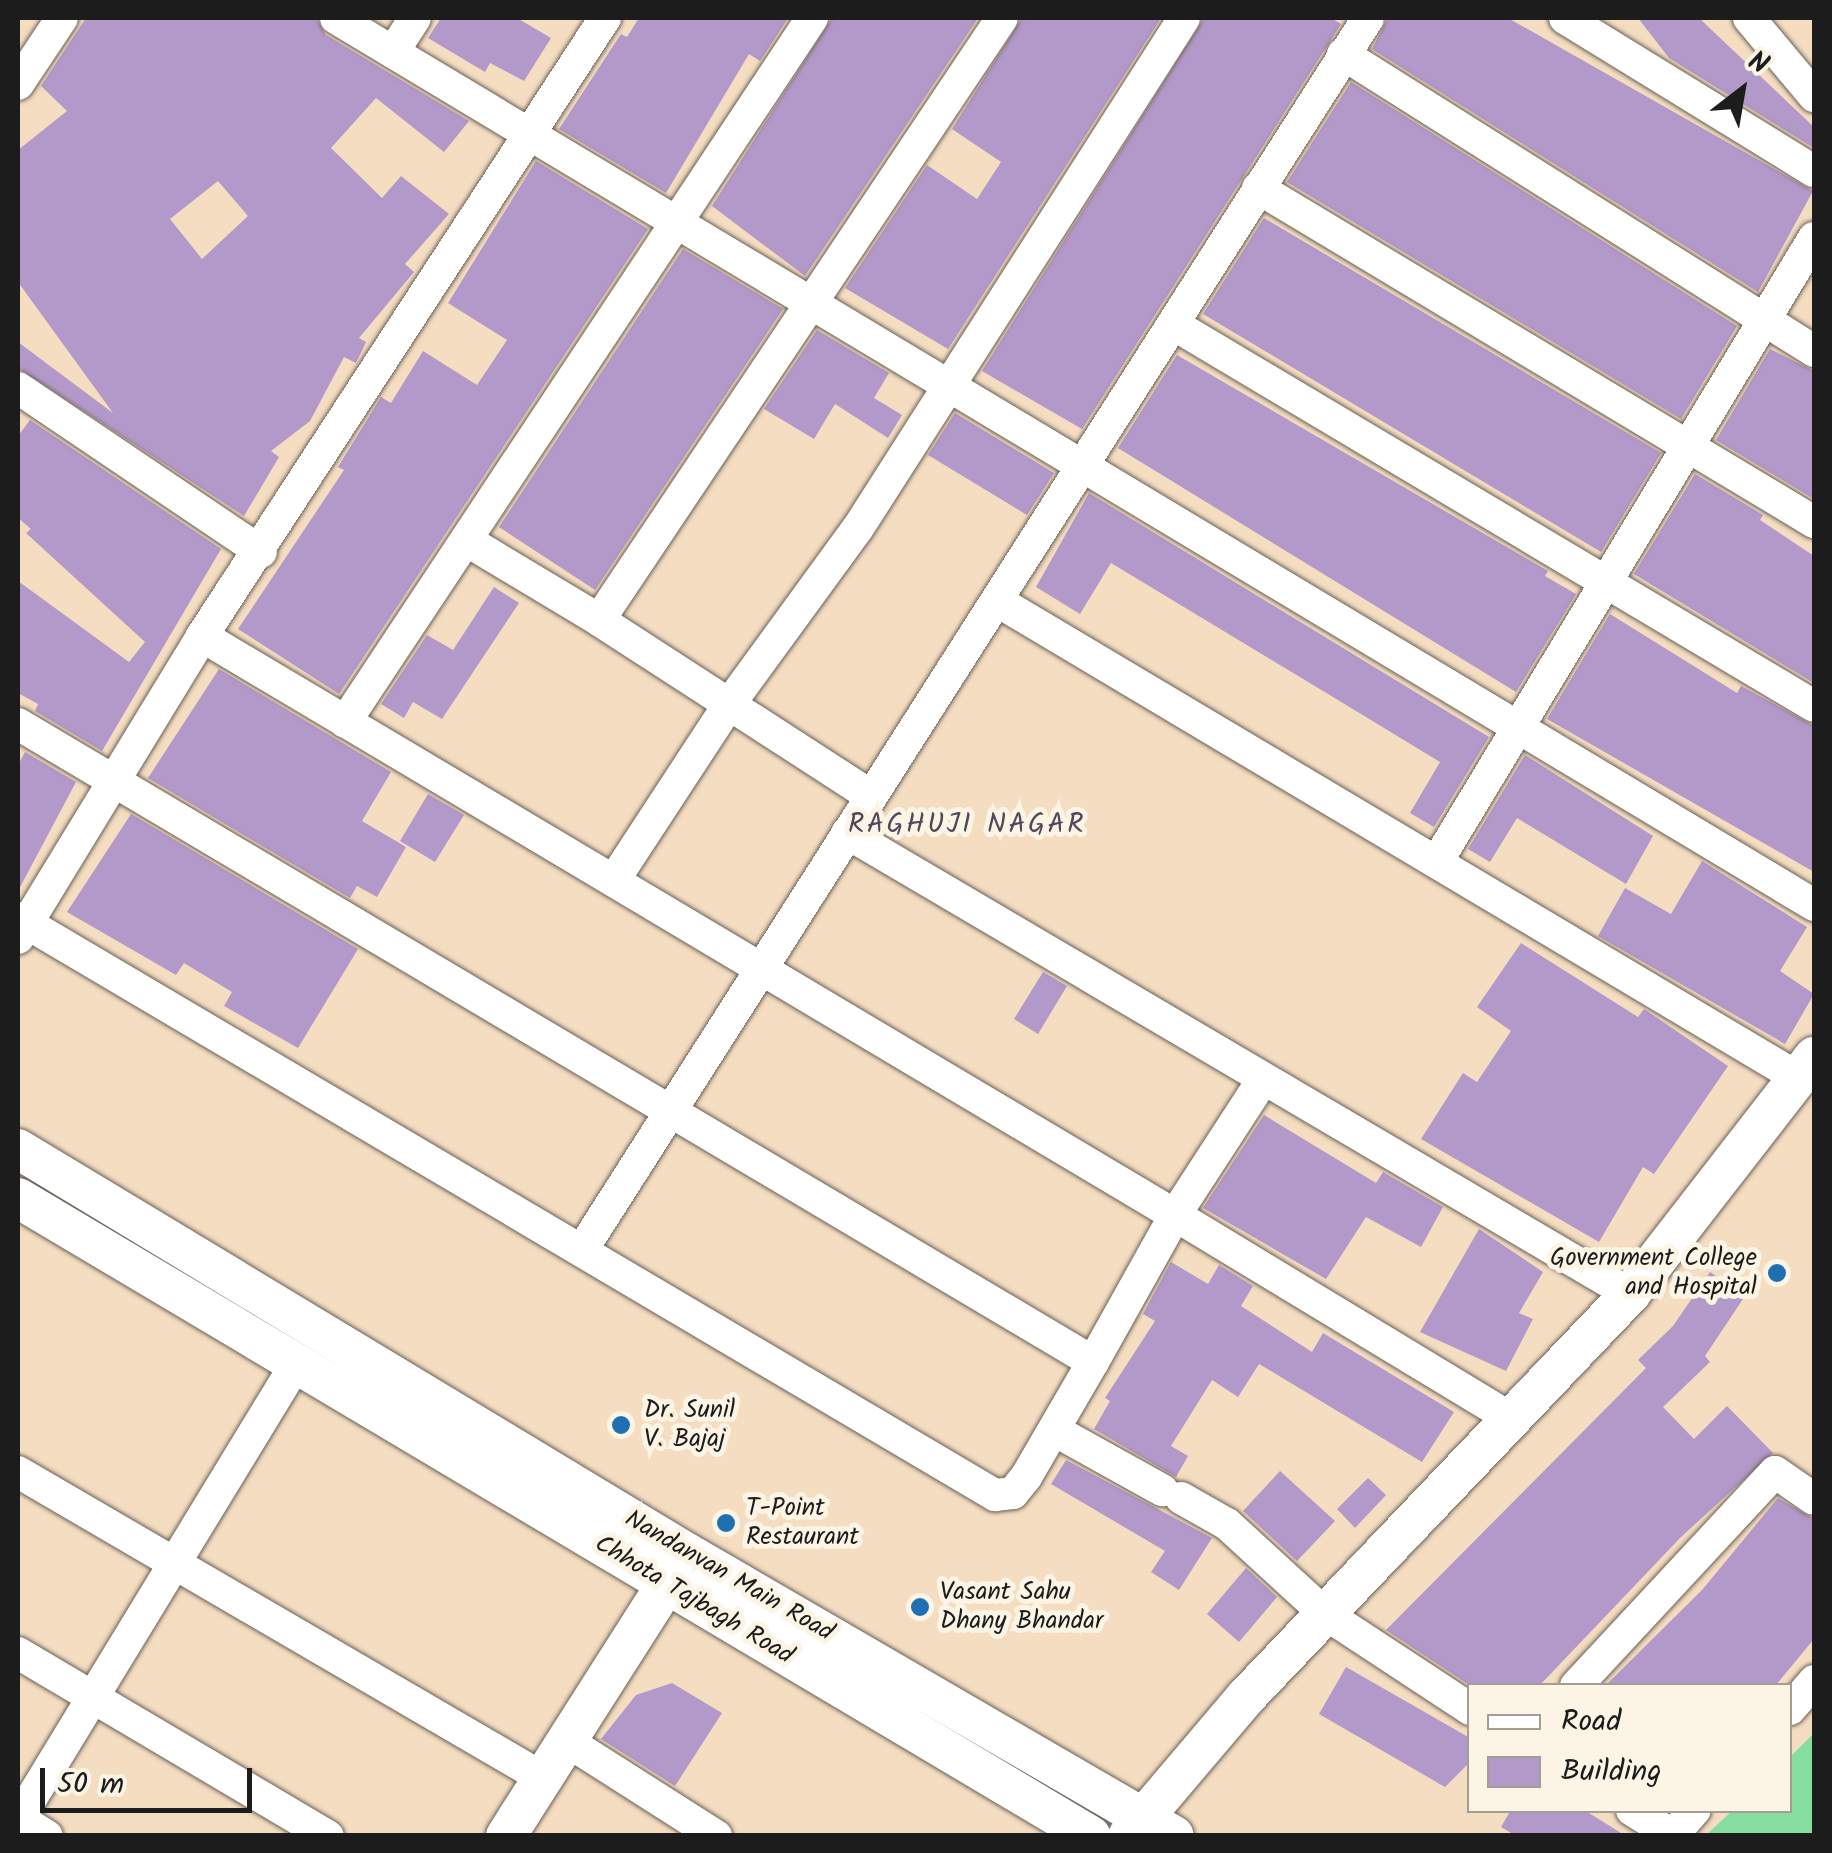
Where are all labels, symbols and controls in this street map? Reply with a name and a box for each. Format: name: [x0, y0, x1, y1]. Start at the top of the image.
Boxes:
north arrow: [1692, 40, 1792, 140]
text: N: [1739, 40, 1777, 88]
district label: RAGHUJI NAGAR: [848, 808, 1086, 842]
place label: Government College and Hospital: [1550, 1244, 1757, 1303]
marker: Government College and Hospital: [1766, 1262, 1788, 1284]
place label: Dr. Sunil V. Bajaj: [644, 1396, 735, 1455]
marker: Dr. Sunil V. Bajaj: [608, 1412, 634, 1438]
place label: T-Point Restaurant: [746, 1494, 859, 1553]
street label: Nandanvan Main Road: [619, 1504, 839, 1648]
marker: T-Point Restaurant: [715, 1512, 737, 1534]
street label: Chhota Tajbagh Road: [589, 1529, 799, 1671]
place label: Vasant Sahu Dhany Bhandar: [940, 1578, 1103, 1637]
marker: Vasant Sahu Dhany Bhandar: [909, 1596, 931, 1618]
legend: [1467, 1683, 1792, 1813]
text: Road: [1561, 1698, 1621, 1746]
scale bar: [45, 1748, 258, 1810]
text: Building: [1561, 1748, 1661, 1796]
text: 50 m: [57, 1761, 124, 1809]

